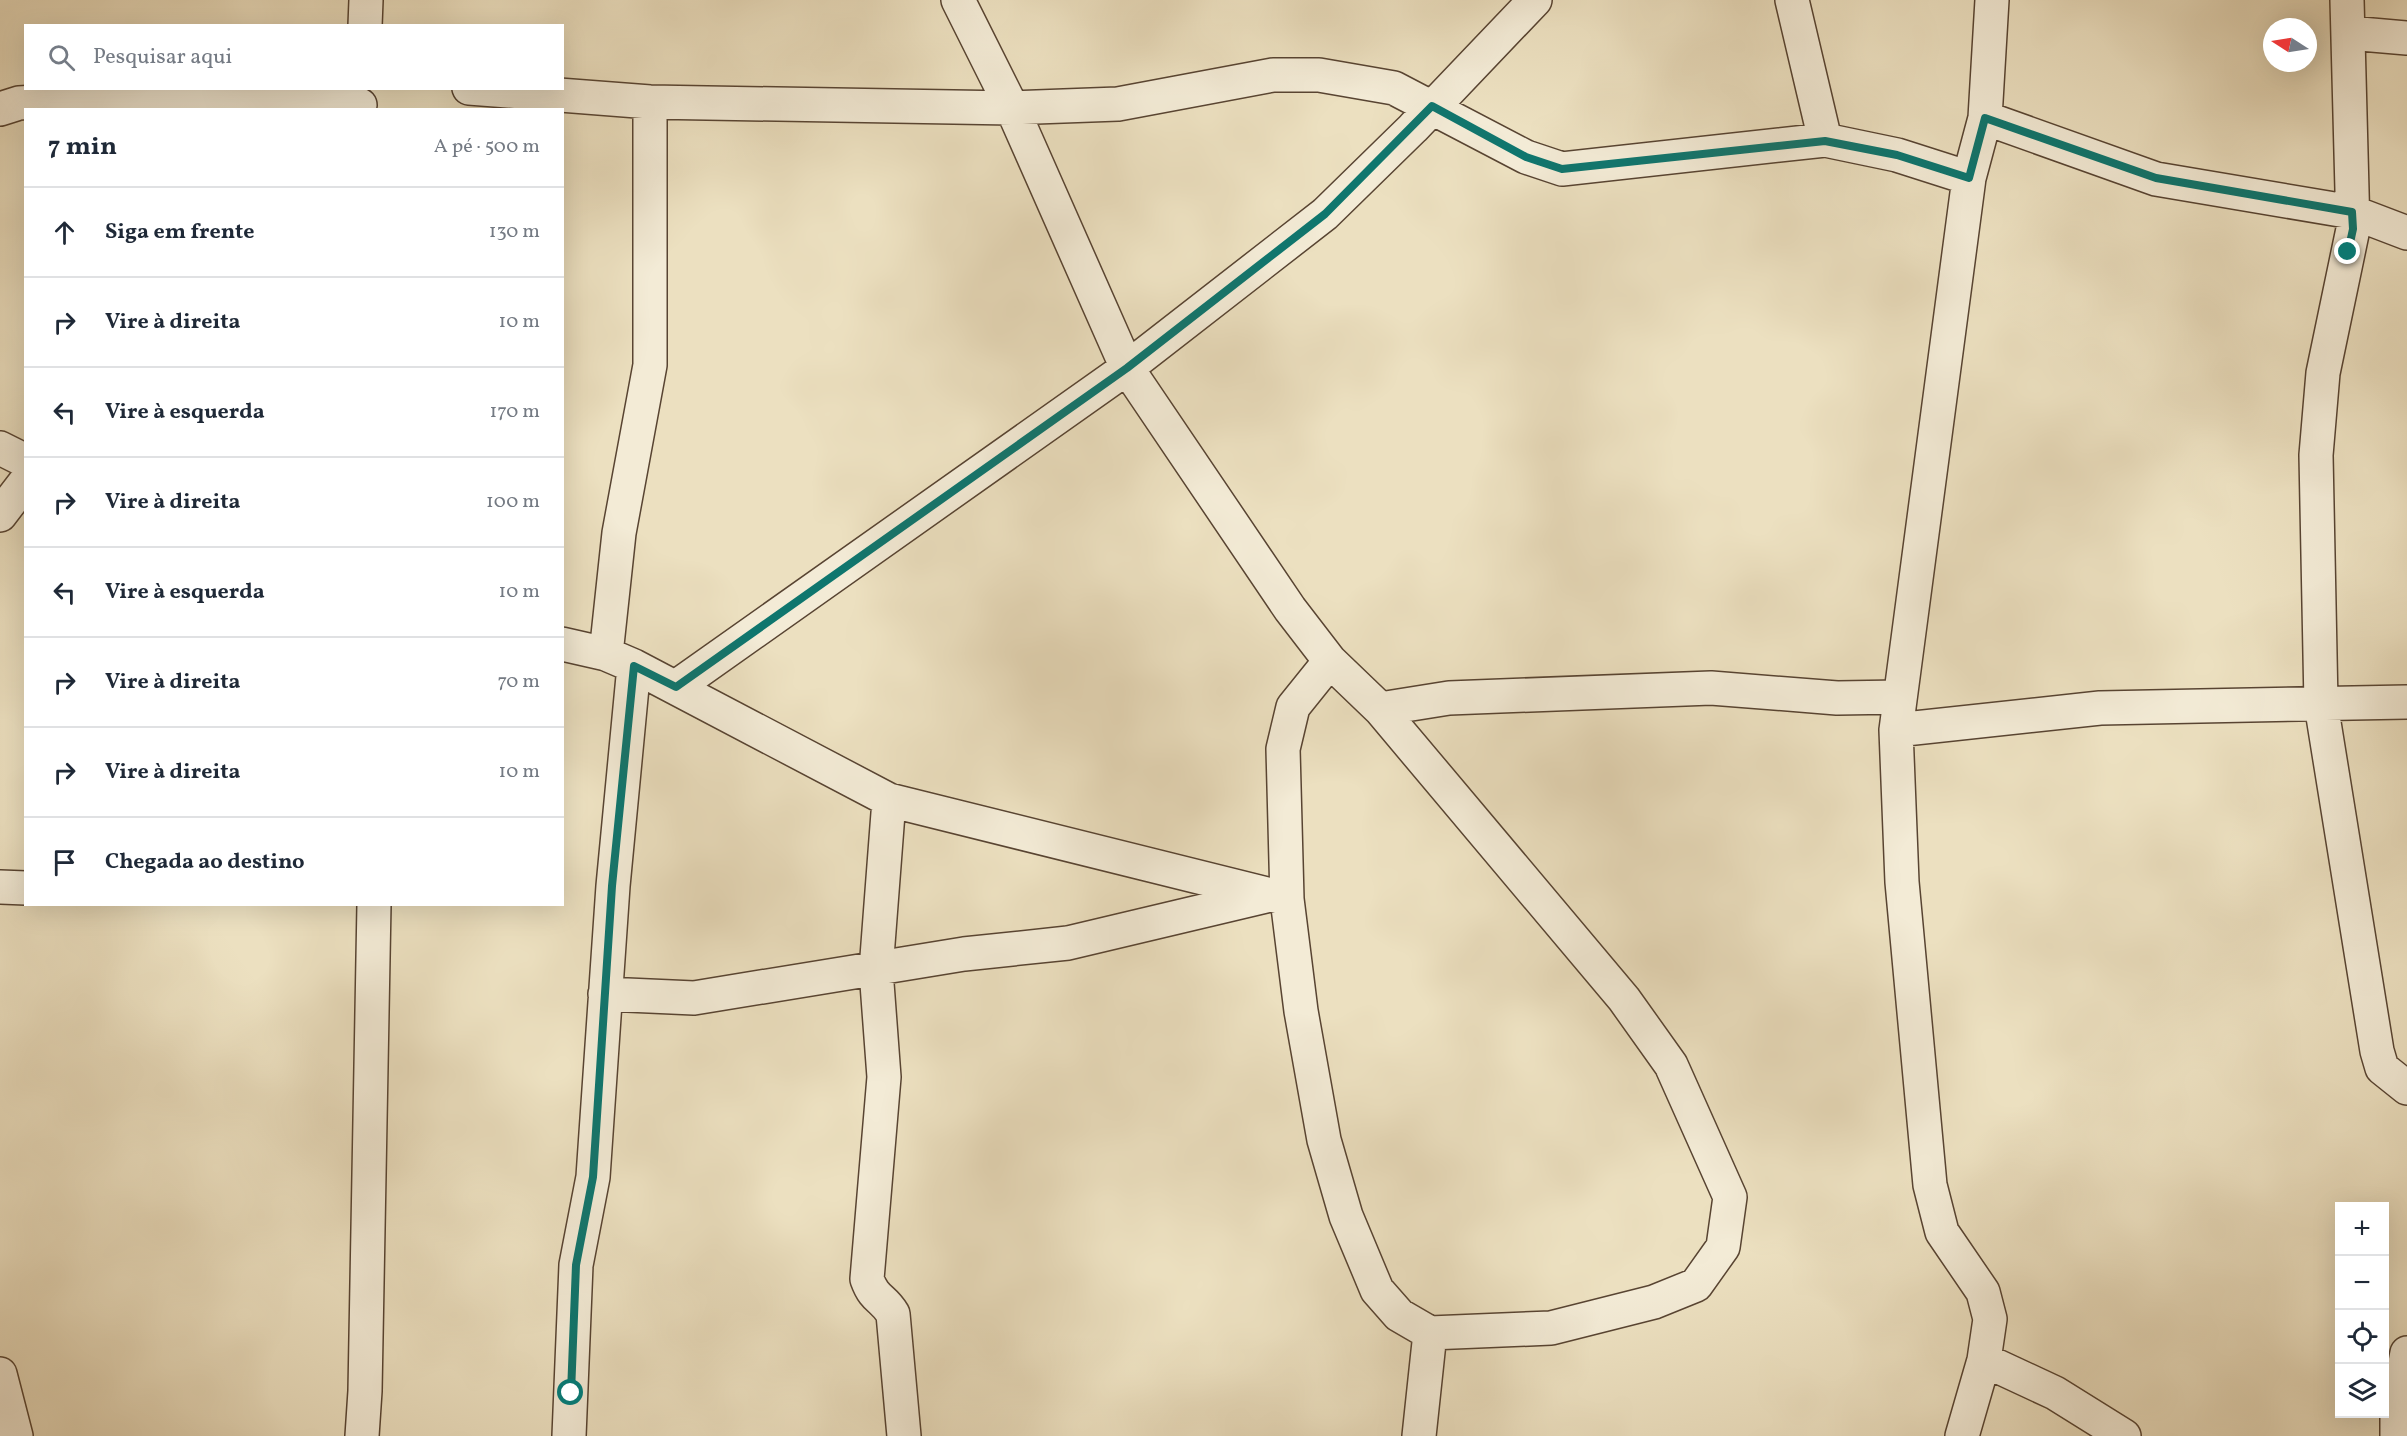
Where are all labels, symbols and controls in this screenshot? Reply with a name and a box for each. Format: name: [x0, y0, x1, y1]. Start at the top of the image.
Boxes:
north arrow: [2263, 18, 2317, 72]
search box: [24, 24, 564, 90]
icon: search: [45, 41, 78, 74]
text: Pesquisar aqui: [93, 42, 232, 73]
text: 7 min: [48, 129, 117, 165]
text: A pé · 500 m: [434, 133, 540, 161]
icon: ahead: [48, 216, 81, 249]
text: Siga em frente: [105, 217, 255, 248]
text: 130 m: [489, 218, 540, 246]
route end: [2334, 238, 2360, 264]
icon: right: [48, 306, 81, 339]
text: Vire à direita: [105, 307, 241, 338]
text: 10 m: [499, 308, 540, 336]
icon: left: [48, 396, 81, 429]
text: Vire à esquerda: [105, 397, 265, 428]
text: 170 m: [490, 398, 540, 426]
icon: right: [48, 486, 81, 519]
text: Vire à direita: [105, 487, 241, 518]
text: 100 m: [486, 488, 540, 516]
icon: left: [48, 576, 81, 609]
text: Vire à esquerda: [105, 577, 265, 608]
text: 10 m: [499, 578, 540, 606]
icon: right: [48, 666, 81, 699]
text: Vire à direita: [105, 667, 241, 698]
text: 70 m: [497, 668, 540, 696]
icon: right: [48, 756, 81, 789]
text: Vire à direita: [105, 757, 241, 788]
text: 10 m: [499, 758, 540, 786]
icon: arrive: [48, 846, 81, 879]
text: Chegada ao destino: [105, 847, 305, 878]
map controls: [2335, 1202, 2389, 1418]
button: +: [2335, 1202, 2389, 1256]
button: −: [2335, 1256, 2389, 1310]
button: locate: [2335, 1310, 2389, 1364]
button: layers: [2335, 1364, 2389, 1418]
route start: [557, 1379, 583, 1405]

